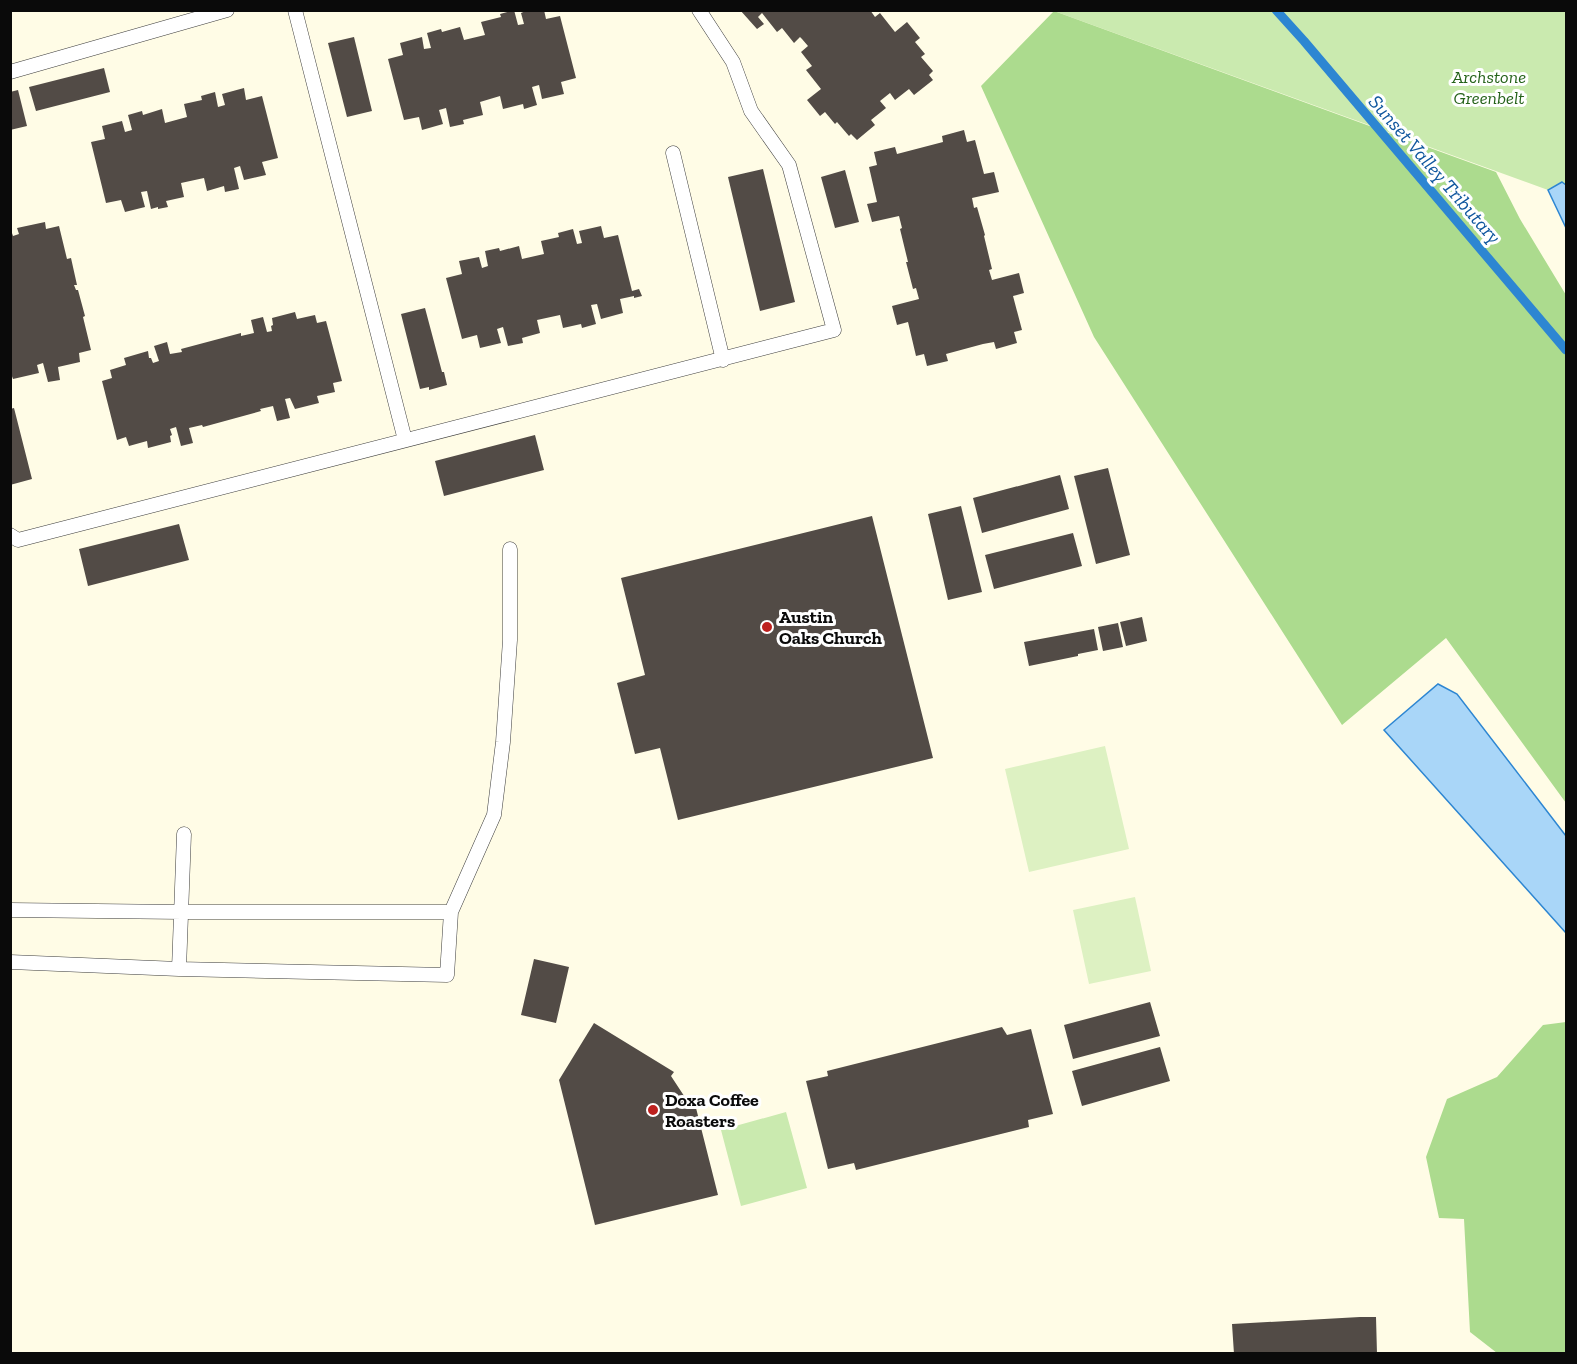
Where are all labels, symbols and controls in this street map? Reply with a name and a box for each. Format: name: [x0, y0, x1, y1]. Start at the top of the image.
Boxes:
park label: Archstone Greenbelt: [1451, 66, 1526, 109]
water label: Sunset Valley Tributary: [1364, 90, 1506, 248]
place label: Austin Oaks Church: [779, 606, 883, 649]
marker: Austin Oaks Church: [760, 620, 774, 634]
place label: Doxa Coffee Roasters: [665, 1089, 759, 1132]
marker: Doxa Coffee Roasters: [646, 1103, 660, 1117]

